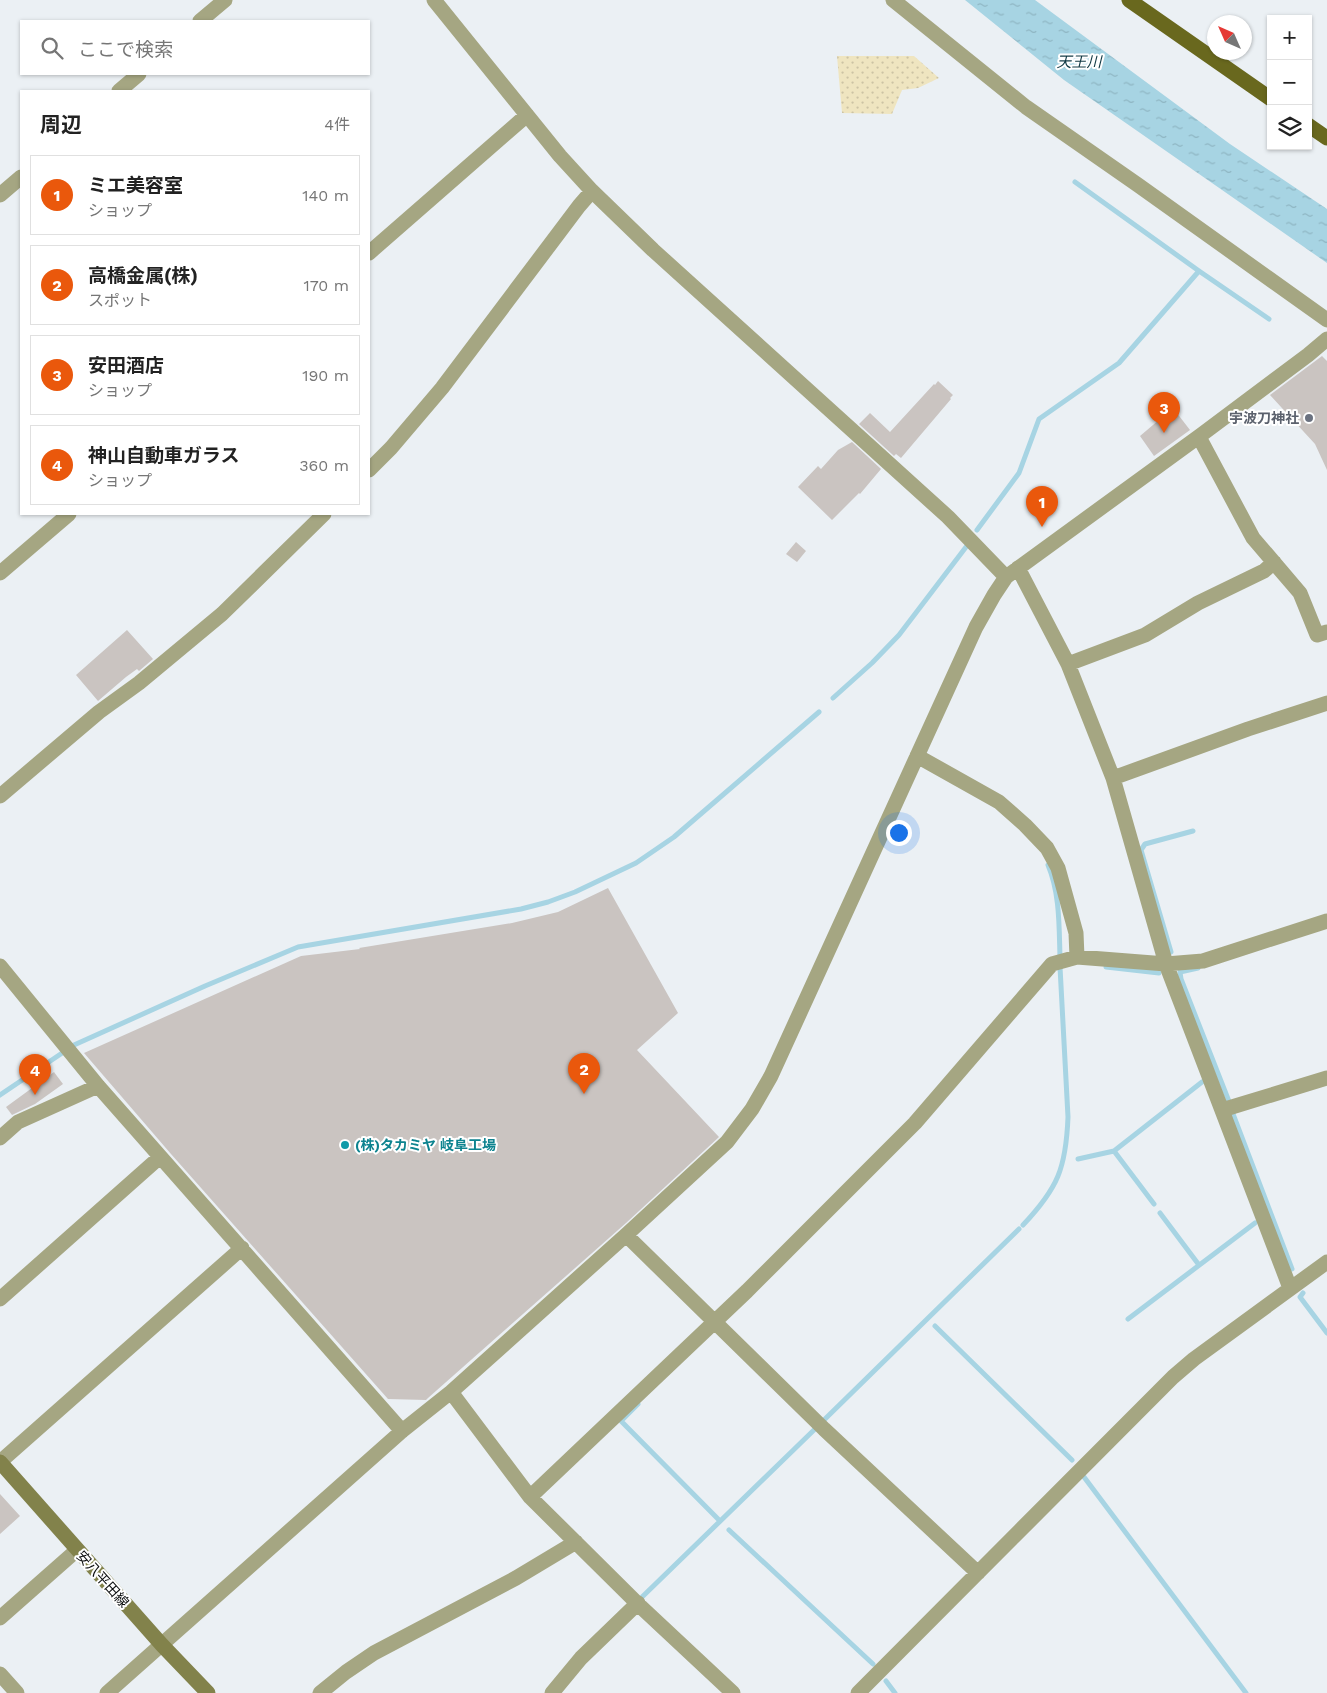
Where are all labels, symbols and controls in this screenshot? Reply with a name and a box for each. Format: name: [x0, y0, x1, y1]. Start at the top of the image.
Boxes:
north arrow: [1207, 15, 1252, 60]
map controls: [1267, 15, 1312, 150]
button: +: [1267, 15, 1312, 60]
search box: [20, 20, 370, 75]
icon: search: [38, 34, 66, 62]
text: ここで検索: [78, 38, 173, 61]
water label: 天王川: [1056, 53, 1103, 71]
button: −: [1267, 60, 1312, 105]
button: layers: [1267, 105, 1312, 150]
text: 周辺: [40, 112, 82, 137]
text: 4件: [324, 115, 350, 134]
text: ミエ美容室: [88, 174, 183, 197]
text: 1: [54, 186, 60, 205]
text: 140 m: [302, 186, 349, 205]
text: ショップ: [88, 201, 152, 220]
text: 高橋金属(株): [88, 264, 198, 287]
text: 2: [52, 276, 62, 295]
text: 170 m: [303, 276, 349, 295]
text: スポット: [88, 291, 152, 310]
text: 安田酒店: [88, 354, 164, 377]
text: 3: [52, 366, 62, 385]
text: 190 m: [302, 366, 349, 385]
text: ショップ: [88, 381, 152, 400]
pin: 3: [1148, 392, 1180, 433]
place label: 宇波刀神社: [1229, 410, 1299, 426]
marker: 宇波刀神社: [1303, 412, 1315, 424]
text: 神山自動車ガラス: [88, 444, 240, 467]
text: 4: [52, 456, 62, 475]
text: 360 m: [299, 456, 349, 475]
text: ショップ: [88, 471, 152, 490]
pin: 1: [1026, 486, 1058, 527]
your location: [886, 820, 912, 846]
pin: 2: [568, 1053, 600, 1094]
pin: 4: [19, 1054, 51, 1095]
place label: (株)タカミヤ 岐阜工場: [355, 1137, 496, 1153]
marker: (株)タカミヤ 岐阜工場: [339, 1139, 351, 1151]
street label: 安八平田線: [74, 1548, 132, 1610]

